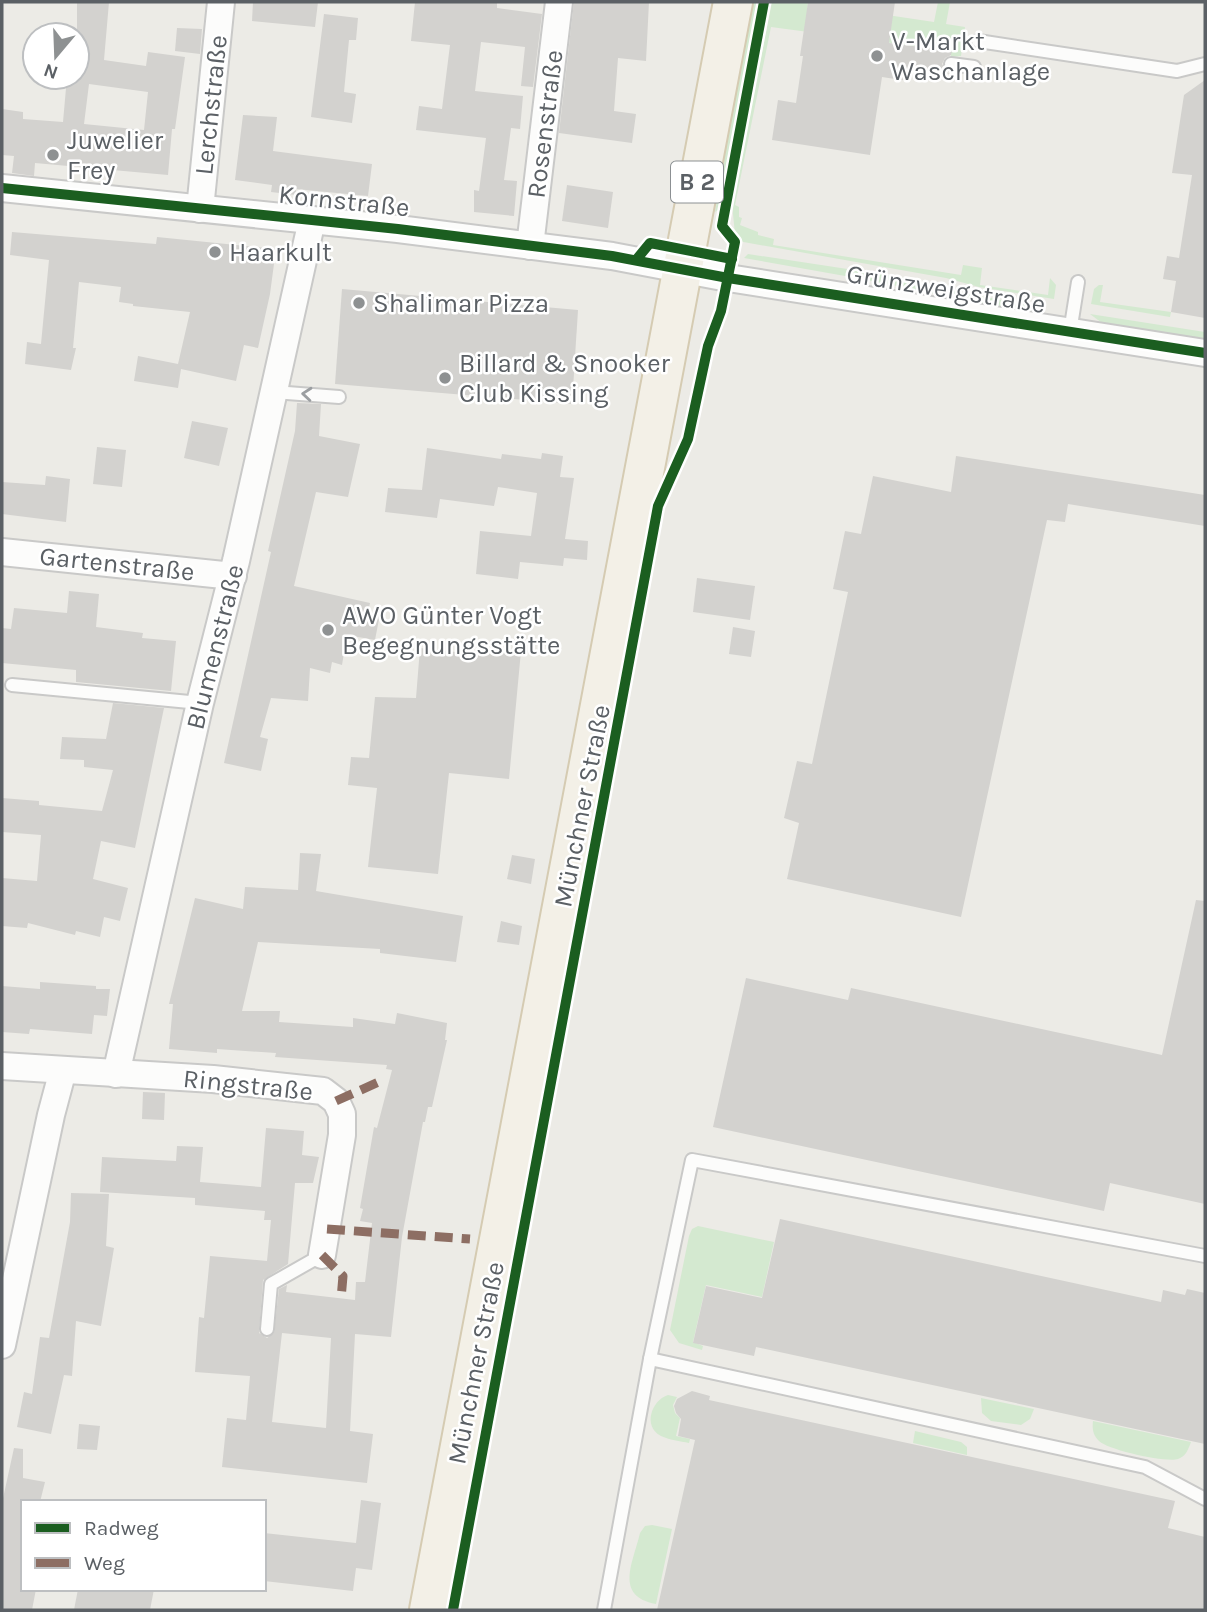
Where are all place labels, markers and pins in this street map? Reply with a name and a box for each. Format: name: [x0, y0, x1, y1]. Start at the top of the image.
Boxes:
place label: V-Markt Waschanlage: [891, 26, 1050, 87]
marker: V-Markt Waschanlage: [869, 48, 885, 64]
place label: Juwelier Frey: [67, 125, 164, 186]
marker: Juwelier Frey: [45, 147, 61, 163]
place label: Haarkult: [229, 237, 332, 268]
marker: Haarkult: [207, 244, 223, 260]
place label: Shalimar Pizza: [373, 288, 549, 319]
marker: Shalimar Pizza: [351, 295, 367, 311]
place label: Billard & Snooker Club Kissing: [459, 348, 671, 409]
marker: Billard & Snooker Club Kissing: [437, 370, 453, 386]
place label: AWO Günter Vogt Begegnungsstätte: [342, 600, 560, 661]
marker: AWO Günter Vogt Begegnungsstätte: [320, 622, 336, 638]

